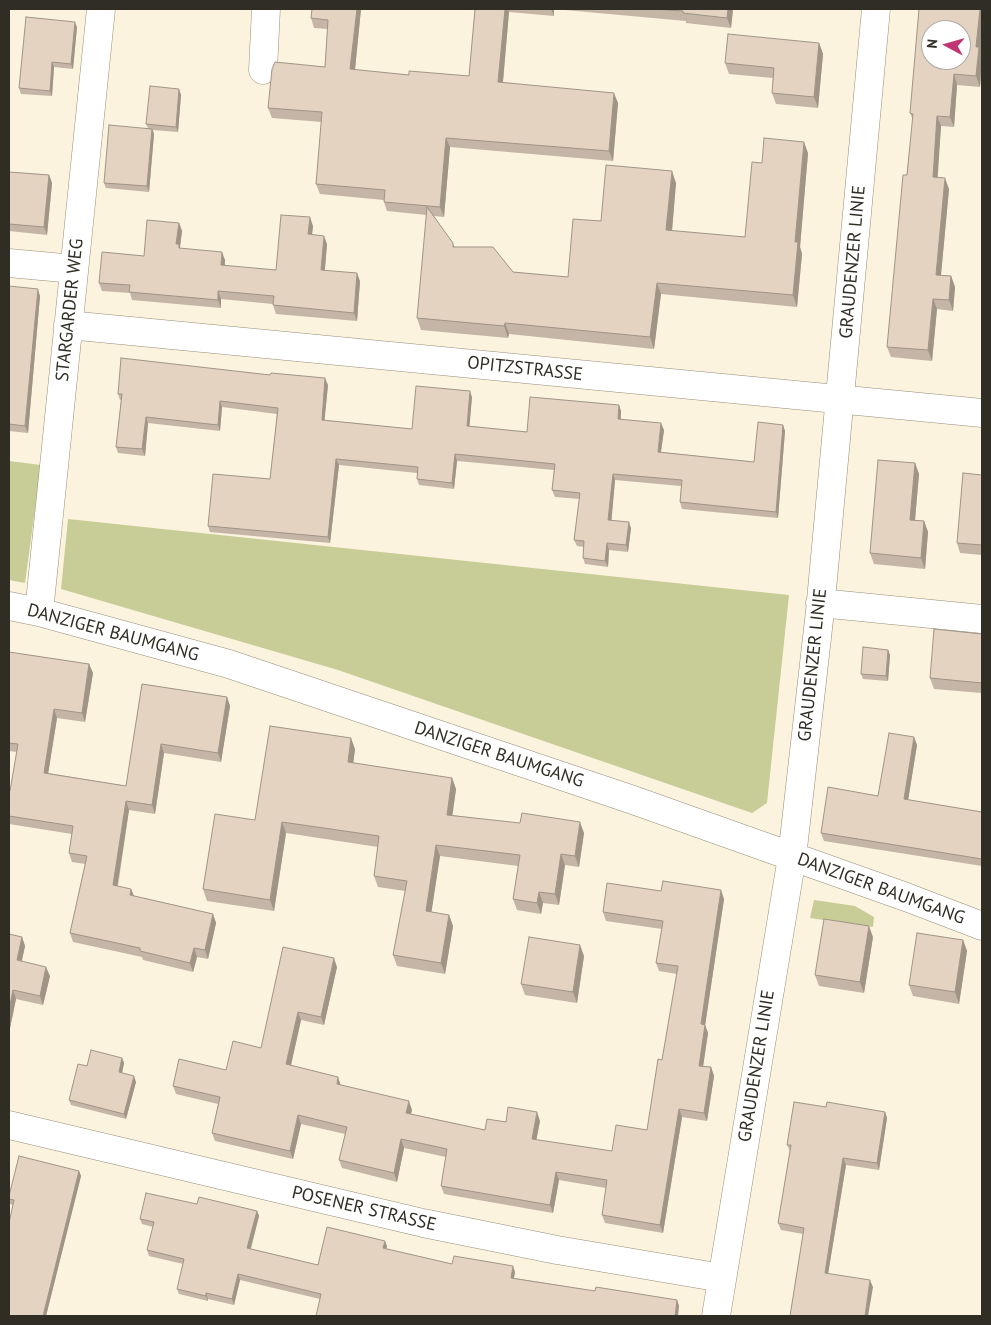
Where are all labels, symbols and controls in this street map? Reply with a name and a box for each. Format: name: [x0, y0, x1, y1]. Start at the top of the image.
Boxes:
north arrow: [921, 20, 971, 70]
text: N: [923, 38, 942, 49]
street label: GRAUDENZER LINIE: [836, 185, 870, 339]
street label: STARGARDER WEG: [52, 237, 88, 383]
street label: OPITZSTRASSE: [466, 352, 584, 386]
street label: GRAUDENZER LINIE: [794, 588, 832, 742]
street label: DANZIGER BAUMGANG: [25, 600, 201, 666]
street label: DANZIGER BAUMGANG: [412, 717, 586, 793]
street label: DANZIGER BAUMGANG: [794, 849, 968, 929]
street label: GRAUDENZER LINIE: [734, 988, 780, 1144]
street label: POSENER STRASSE: [290, 1182, 438, 1236]

